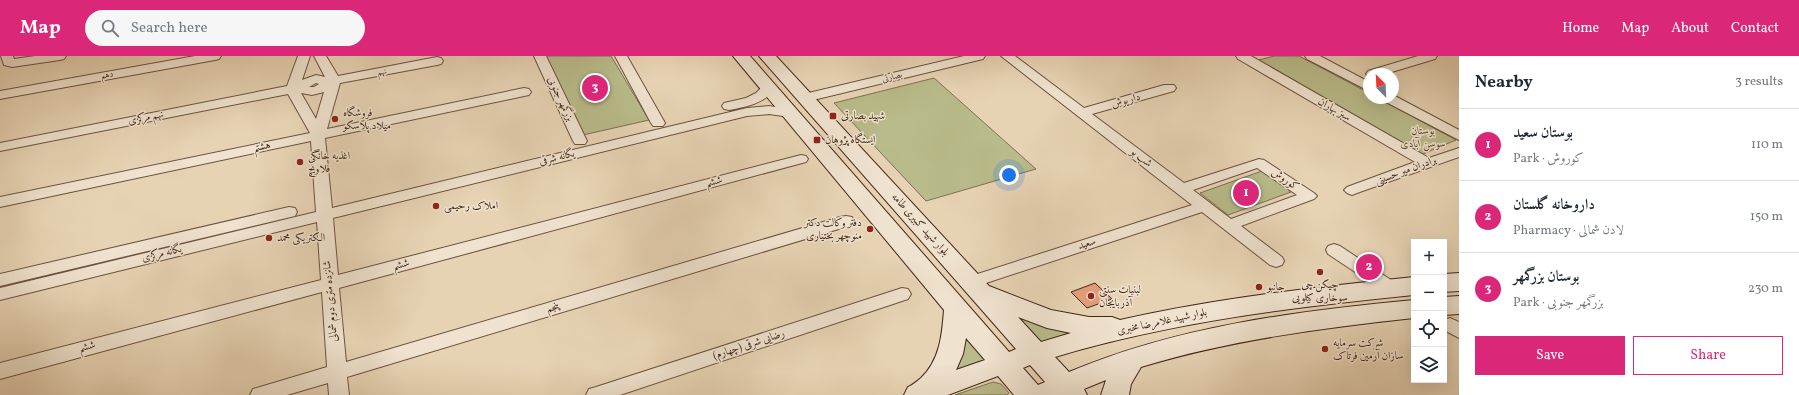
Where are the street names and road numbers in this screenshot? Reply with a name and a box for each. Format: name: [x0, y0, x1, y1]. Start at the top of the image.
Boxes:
street label: نهم: [376, 65, 388, 81]
street label: دهم: [100, 67, 115, 84]
street label: بصارتی: [880, 68, 904, 86]
street label: بزرگمهر جنوبی: [543, 74, 578, 124]
street label: داریوش: [1110, 90, 1142, 112]
street label: سبز بهاران: [1315, 95, 1353, 125]
street label: نهم مرکزی: [127, 107, 166, 131]
street label: هشتم: [252, 138, 272, 158]
street label: شب بو: [1126, 144, 1155, 171]
street label: یگانه شرقی: [537, 145, 577, 170]
street label: برادران میر حسینی: [1373, 153, 1439, 189]
street label: کوروش: [1268, 165, 1302, 195]
street label: ششم: [704, 173, 725, 193]
street label: بلوار شهید کبیری طامه: [888, 190, 952, 260]
street label: سعید: [1076, 234, 1098, 254]
street label: یگانه مرکزی: [140, 241, 184, 266]
street label: ششم: [391, 256, 412, 276]
street label: شانزده متری دوم شمالی: [320, 260, 343, 342]
street label: پنجم: [544, 299, 563, 319]
street label: بلوار شهید غلامرضا مخبری: [1116, 305, 1208, 339]
street label: رضایی شرقی (چهارم): [711, 326, 787, 365]
street label: ششم: [77, 338, 98, 358]

